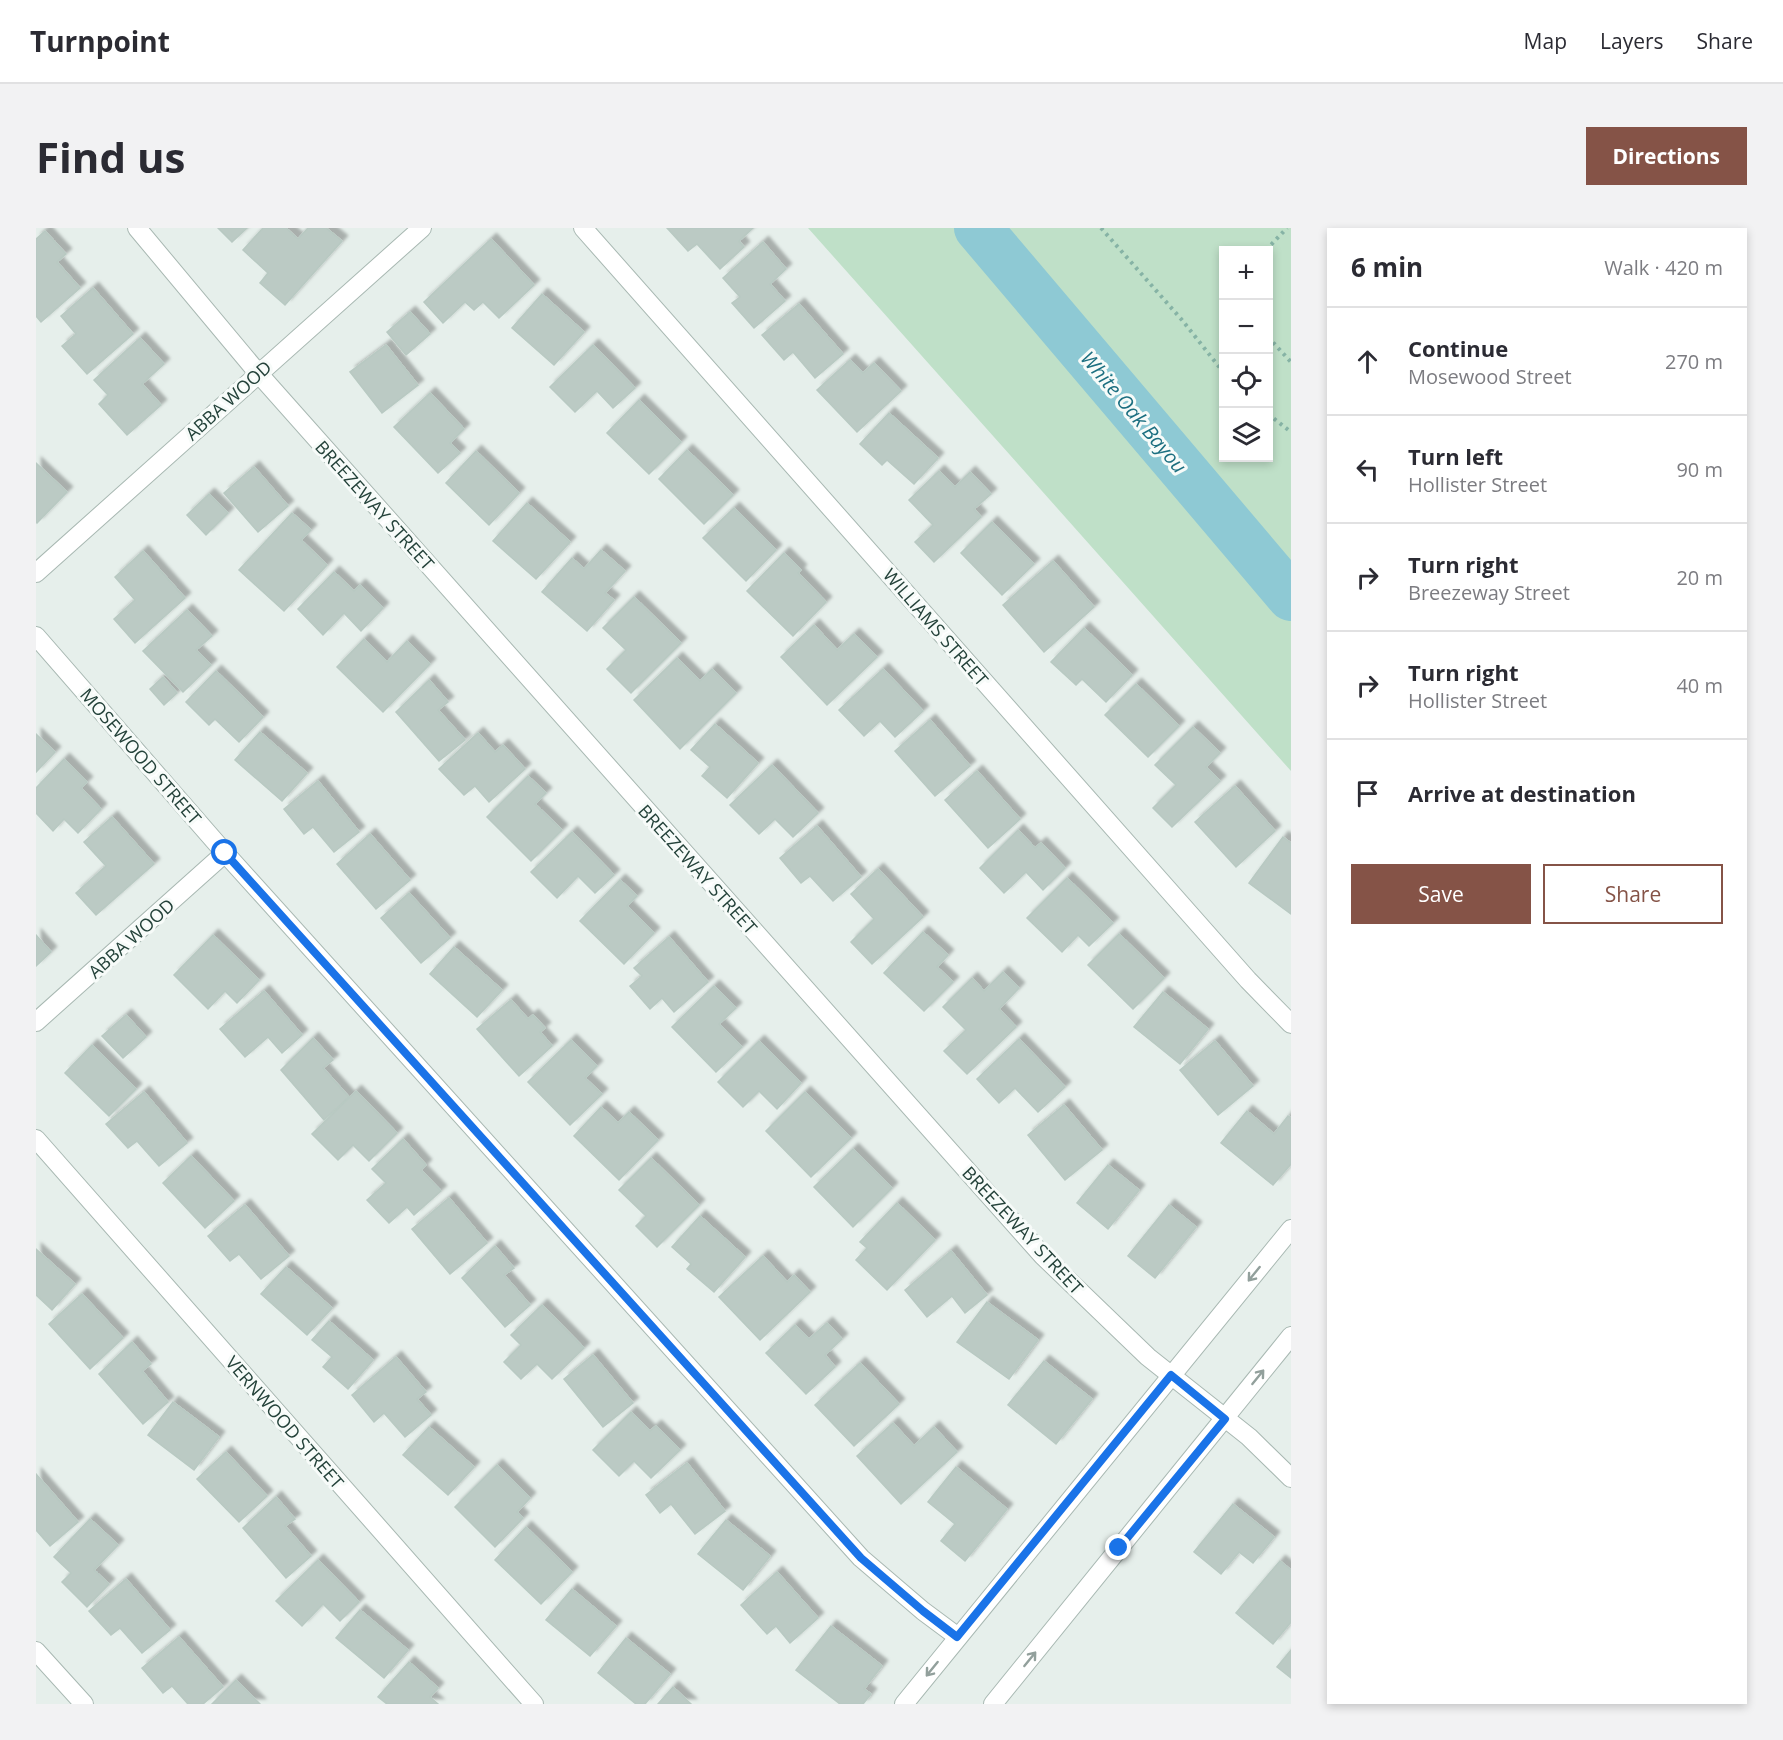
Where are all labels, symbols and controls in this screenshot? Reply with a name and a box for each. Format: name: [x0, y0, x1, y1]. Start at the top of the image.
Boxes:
text: Turnpoint: [30, 22, 170, 60]
text: Map: [1524, 27, 1567, 55]
text: Layers: [1600, 27, 1664, 55]
text: Share: [1697, 27, 1753, 55]
button: Directions: [1586, 127, 1747, 185]
text: Find us: [36, 128, 185, 185]
map controls: [1219, 246, 1273, 462]
button: +: [1219, 246, 1273, 300]
text: 6 min: [1351, 249, 1423, 285]
text: Walk · 420 m: [1604, 254, 1723, 281]
button: −: [1219, 300, 1273, 354]
text: Continue: [1408, 333, 1508, 363]
water label: White Oak Bayou: [1075, 345, 1193, 479]
icon: ahead: [1351, 345, 1384, 378]
text: 270 m: [1665, 348, 1723, 375]
button: locate: [1219, 354, 1273, 408]
street label: ABBA WOOD: [180, 355, 276, 445]
text: Mosewood Street: [1408, 363, 1572, 390]
button: layers: [1219, 408, 1273, 462]
street label: BREEZEWAY STREET: [310, 435, 440, 575]
text: Turn left: [1408, 441, 1503, 471]
icon: left: [1351, 453, 1384, 486]
text: 90 m: [1676, 456, 1723, 483]
text: Hollister Street: [1408, 471, 1547, 498]
text: Turn right: [1408, 549, 1519, 579]
icon: right: [1351, 561, 1384, 594]
street label: WILLIAMS STREET: [878, 563, 994, 691]
text: 20 m: [1676, 564, 1723, 591]
text: Breezeway Street: [1408, 579, 1570, 606]
text: Turn right: [1408, 657, 1519, 687]
icon: right: [1351, 669, 1384, 702]
text: 40 m: [1676, 672, 1723, 699]
street label: MOSEWOOD STREET: [75, 683, 207, 829]
text: Hollister Street: [1408, 687, 1547, 714]
icon: arrive: [1351, 777, 1384, 810]
text: Arrive at destination: [1408, 778, 1636, 808]
street label: BREEZEWAY STREET: [633, 799, 763, 939]
route start: [211, 839, 237, 865]
button: Save: [1351, 864, 1531, 924]
button: Share: [1543, 864, 1723, 924]
street label: ABBA WOOD: [83, 893, 179, 983]
street label: BREEZEWAY STREET: [957, 1161, 1089, 1299]
one-way arrow: [1247, 1266, 1261, 1281]
street label: VERNWOOD STREET: [221, 1351, 349, 1494]
one-way arrow: [1252, 1369, 1265, 1385]
route end: [1105, 1534, 1131, 1560]
one-way arrow: [1023, 1651, 1036, 1667]
one-way arrow: [925, 1661, 938, 1677]

